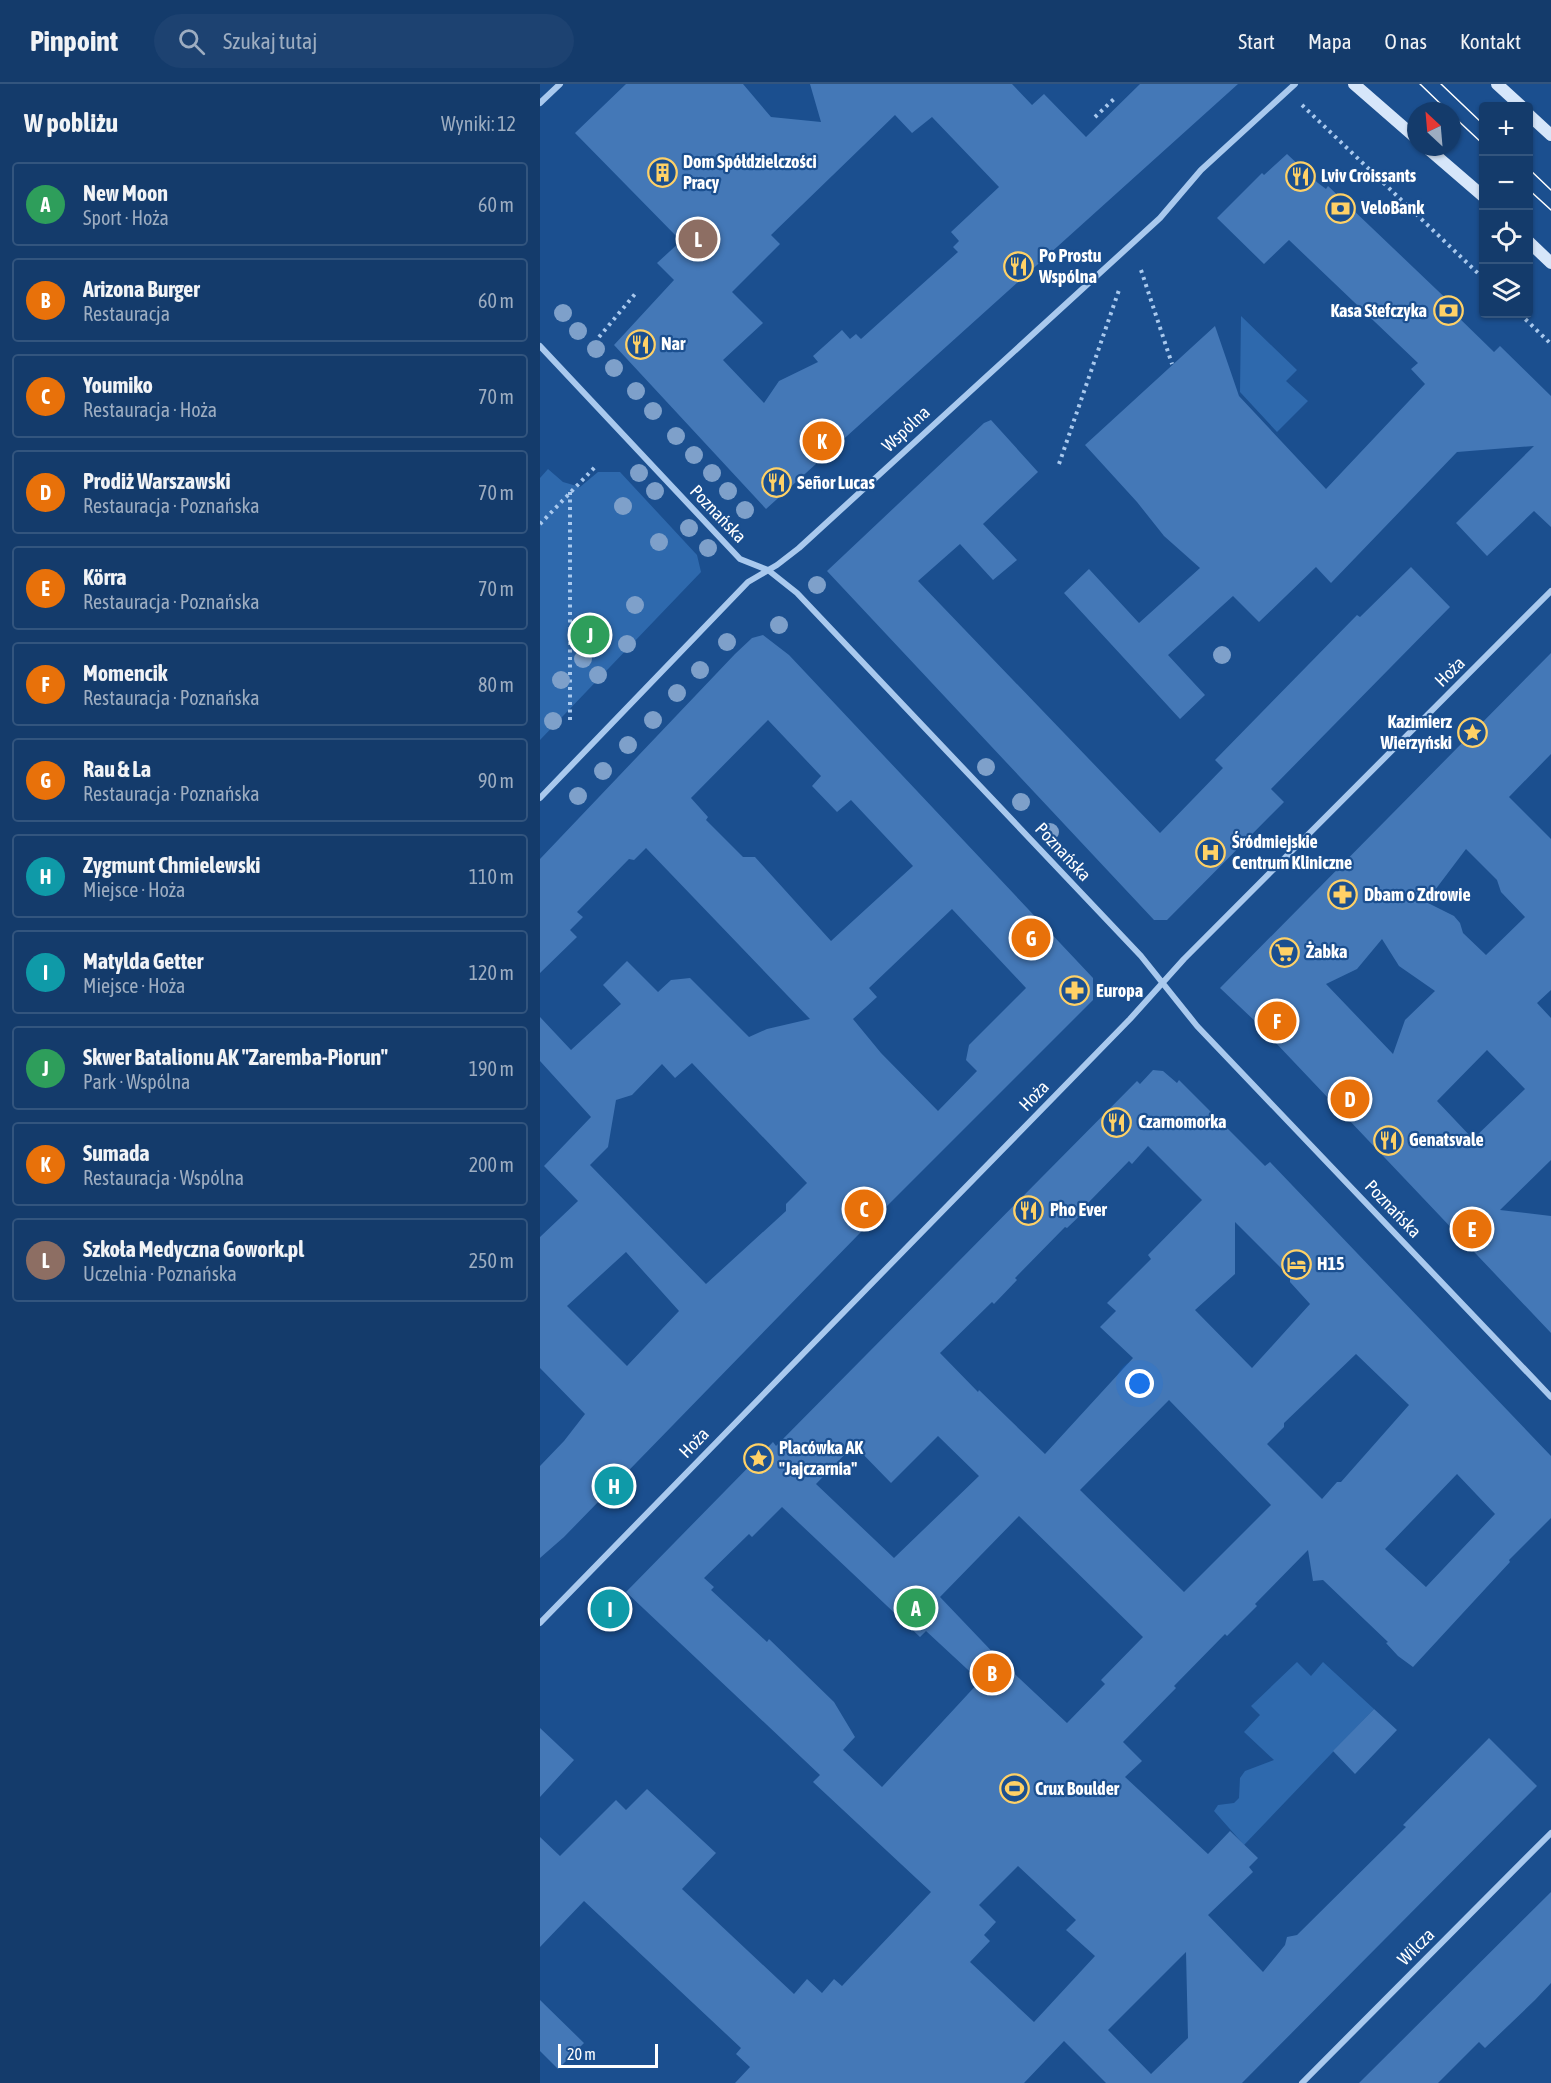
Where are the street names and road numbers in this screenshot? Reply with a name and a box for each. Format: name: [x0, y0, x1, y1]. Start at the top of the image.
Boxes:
street label: Wspólna: [877, 401, 934, 456]
street label: Poznańska: [686, 481, 751, 547]
street label: Hoża: [1430, 652, 1469, 691]
street label: Poznańska: [1031, 818, 1096, 885]
street label: Hoża: [1014, 1076, 1053, 1115]
street label: Poznańska: [1361, 1176, 1426, 1242]
street label: Hoża: [674, 1423, 713, 1462]
street label: Wilcza: [1393, 1924, 1438, 1969]

